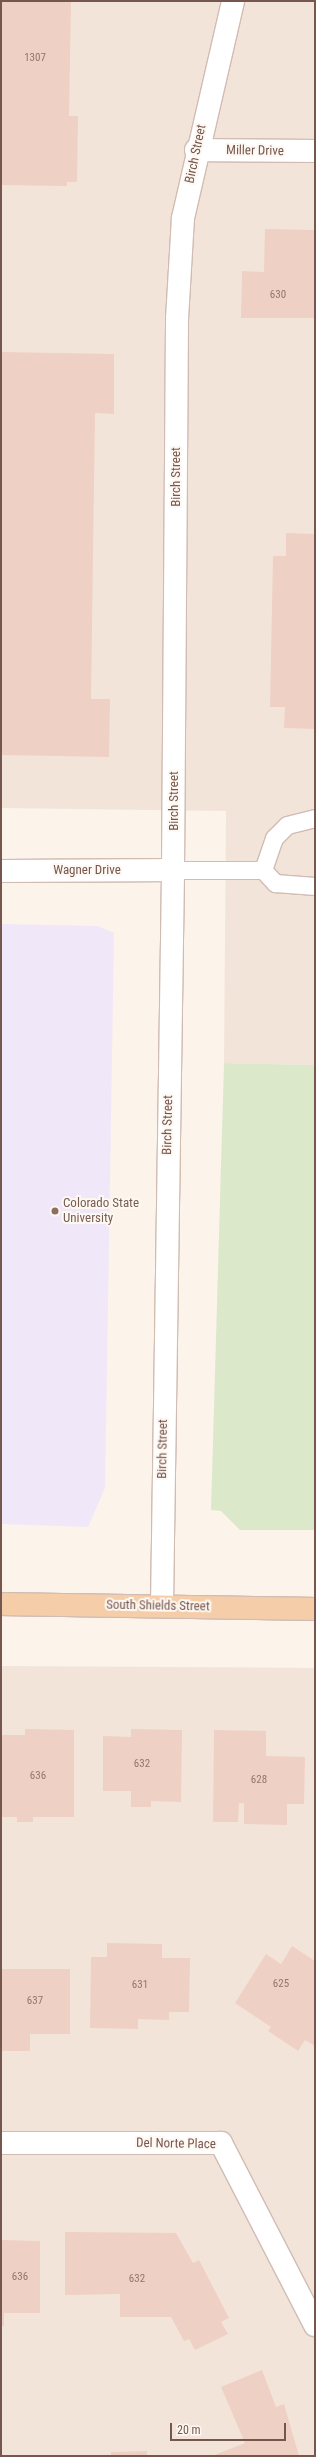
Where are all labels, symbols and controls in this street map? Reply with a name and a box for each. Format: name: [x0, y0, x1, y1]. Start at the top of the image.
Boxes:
house number: 1307: [24, 51, 46, 65]
street label: Birch Street: [182, 123, 210, 185]
street label: Miller Drive: [226, 143, 284, 159]
house number: 630: [270, 288, 286, 302]
street label: Birch Street: [168, 447, 184, 507]
street label: Birch Street: [166, 771, 182, 831]
street label: Wagner Drive: [53, 862, 121, 878]
street label: Birch Street: [160, 1095, 176, 1155]
place label: Colorado State University: [63, 1196, 139, 1227]
marker: Colorado State University: [50, 1206, 60, 1216]
street label: Birch Street: [155, 1419, 171, 1479]
street label: South Shields Street: [106, 1597, 210, 1615]
house number: 632: [134, 1757, 150, 1771]
house number: 636: [30, 1769, 46, 1783]
house number: 628: [251, 1773, 267, 1787]
house number: 625: [273, 1977, 289, 1991]
house number: 631: [132, 1978, 148, 1992]
house number: 637: [27, 1994, 43, 2008]
street label: Del Norte Place: [136, 2136, 216, 2152]
house number: 636: [12, 2270, 28, 2284]
house number: 632: [129, 2272, 145, 2286]
scale bar: [172, 2415, 288, 2441]
text: 20 m: [177, 2423, 201, 2437]

